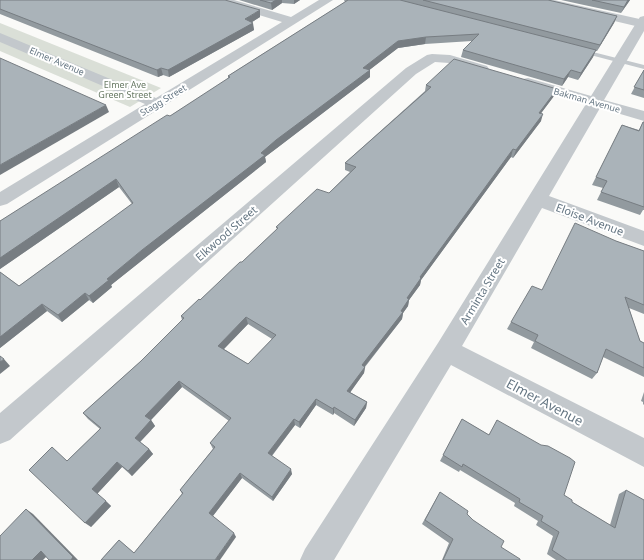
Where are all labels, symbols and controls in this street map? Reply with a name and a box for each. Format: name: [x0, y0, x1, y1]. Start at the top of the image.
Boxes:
street label: Elmer Avenue: [28, 44, 86, 78]
park label: Elmer Ave Green Street: [98, 78, 152, 101]
street label: Stagg Street: [137, 81, 189, 119]
street label: Bakman Avenue: [552, 84, 622, 116]
street label: Eloise Avenue: [554, 199, 626, 239]
street label: Elkwood Street: [192, 202, 260, 264]
street label: Arminta Street: [456, 255, 508, 327]
street label: Elmer Avenue: [503, 374, 587, 430]

